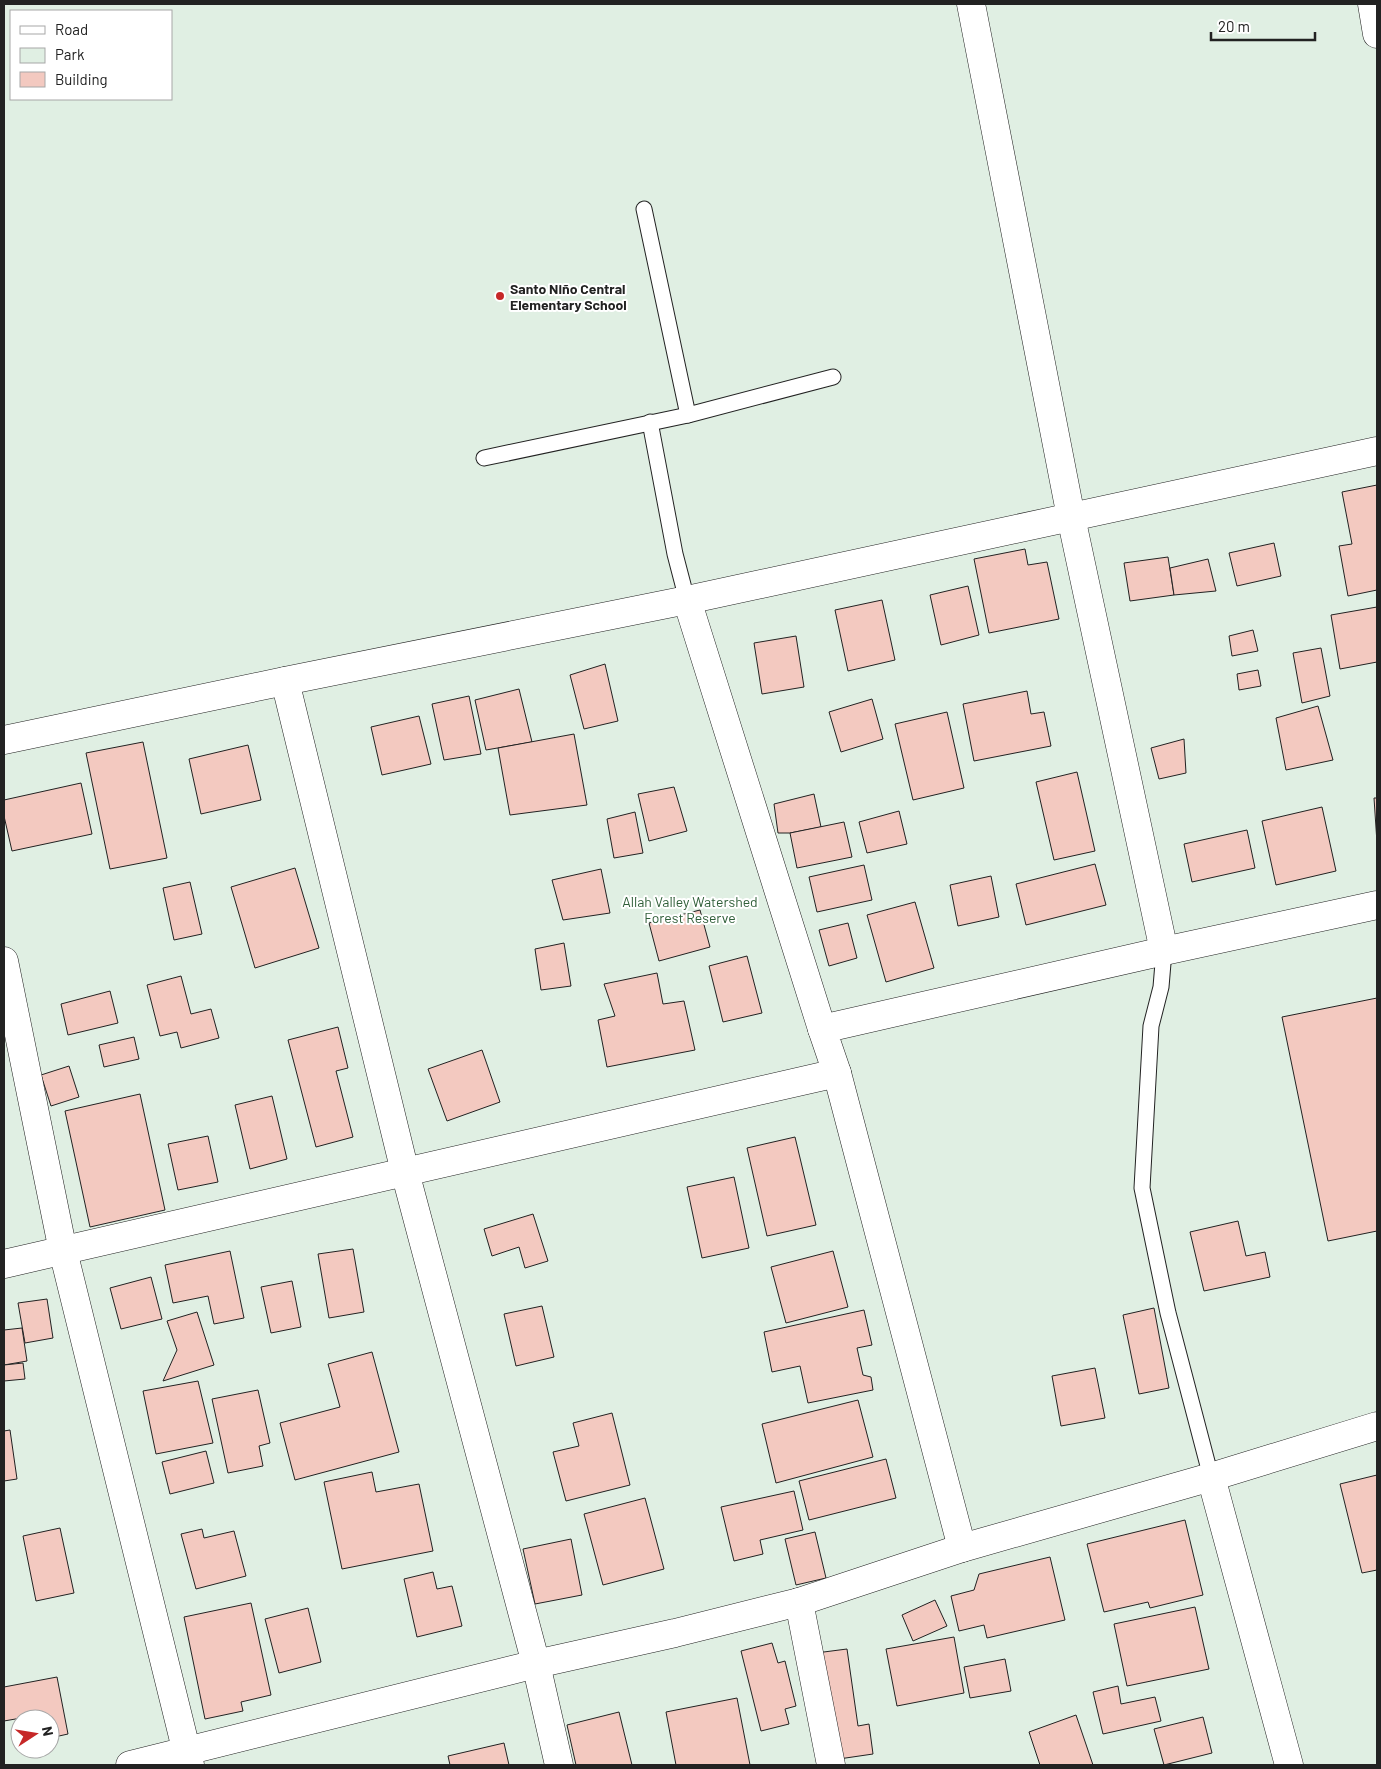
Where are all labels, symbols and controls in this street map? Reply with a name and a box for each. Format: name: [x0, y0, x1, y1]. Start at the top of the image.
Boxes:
legend: [10, 10, 172, 100]
scale bar: [1211, 10, 1315, 42]
text: 20 m: [1218, 17, 1250, 35]
text: Road: [55, 20, 88, 38]
text: Park: [55, 45, 85, 63]
text: Building: [55, 70, 108, 88]
place label: Santo Niño Central Elementary School: [510, 280, 627, 313]
marker: Santo Niño Central Elementary School: [494, 290, 506, 302]
park label: Allah Valley Watershed Forest Reserve: [622, 893, 758, 926]
north arrow: [10, 1709, 60, 1759]
text: N: [39, 1725, 57, 1738]

